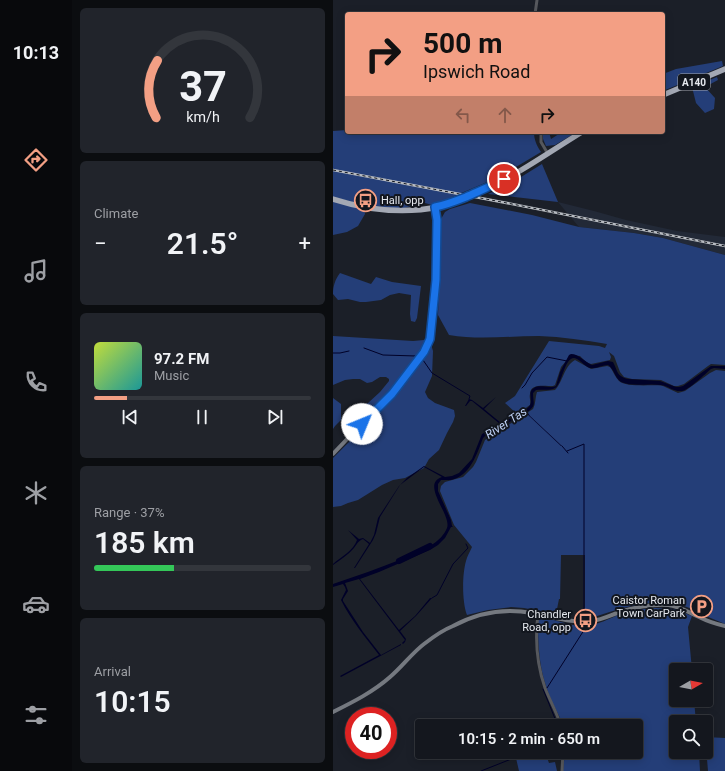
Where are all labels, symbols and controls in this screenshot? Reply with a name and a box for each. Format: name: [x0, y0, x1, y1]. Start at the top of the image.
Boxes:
text: 500 m: [423, 27, 502, 60]
icon: right: [357, 28, 409, 80]
text: 10:13: [13, 42, 59, 63]
text: Ipswich Road: [423, 61, 530, 82]
text: 37: [179, 62, 226, 111]
road number: A140: [678, 74, 710, 90]
icon: left: [452, 104, 474, 126]
icon: ahead: [494, 104, 516, 126]
icon: right: [536, 104, 558, 126]
text: km/h: [186, 109, 219, 125]
icon: directions: [22, 146, 50, 174]
pin: [487, 162, 521, 196]
icon: arrive: [493, 168, 515, 190]
bus stop icon: Hall, opp: [352, 187, 378, 213]
place label: Hall, opp: [381, 194, 424, 207]
text: Climate: [94, 206, 138, 221]
text: 21.5°: [167, 226, 238, 261]
text: −: [94, 231, 107, 256]
text: +: [299, 231, 311, 256]
icon: music: [22, 257, 50, 285]
text: 97.2 FM: [154, 350, 209, 368]
icon: phone: [22, 368, 50, 396]
text: Music: [154, 368, 189, 383]
position arrow: [341, 403, 383, 445]
water label: River Tas: [482, 404, 530, 442]
icon: previous: [119, 406, 141, 428]
icon: pause: [191, 406, 213, 428]
icon: next: [264, 406, 286, 428]
icon: climate: [22, 479, 50, 507]
text: Range · 37%: [94, 505, 164, 520]
text: 185 km: [94, 525, 195, 560]
icon: car: [22, 590, 50, 618]
parking icon: Caistor Roman Town CarPark: [688, 593, 714, 619]
place label: Caistor Roman Town CarPark: [613, 594, 685, 620]
bus stop icon: Chandler Road, opp: [573, 607, 599, 633]
place label: Chandler Road, opp: [522, 608, 571, 634]
north arrow: [669, 663, 713, 707]
map controls: [669, 663, 713, 759]
text: Arrival: [94, 664, 131, 679]
text: 10:15: [94, 684, 171, 719]
icon: filters: [22, 701, 50, 729]
speed limit sign: 40: [345, 707, 397, 759]
button: search: [669, 715, 713, 759]
text: 10:15 · 2 min · 650 m: [458, 730, 600, 748]

